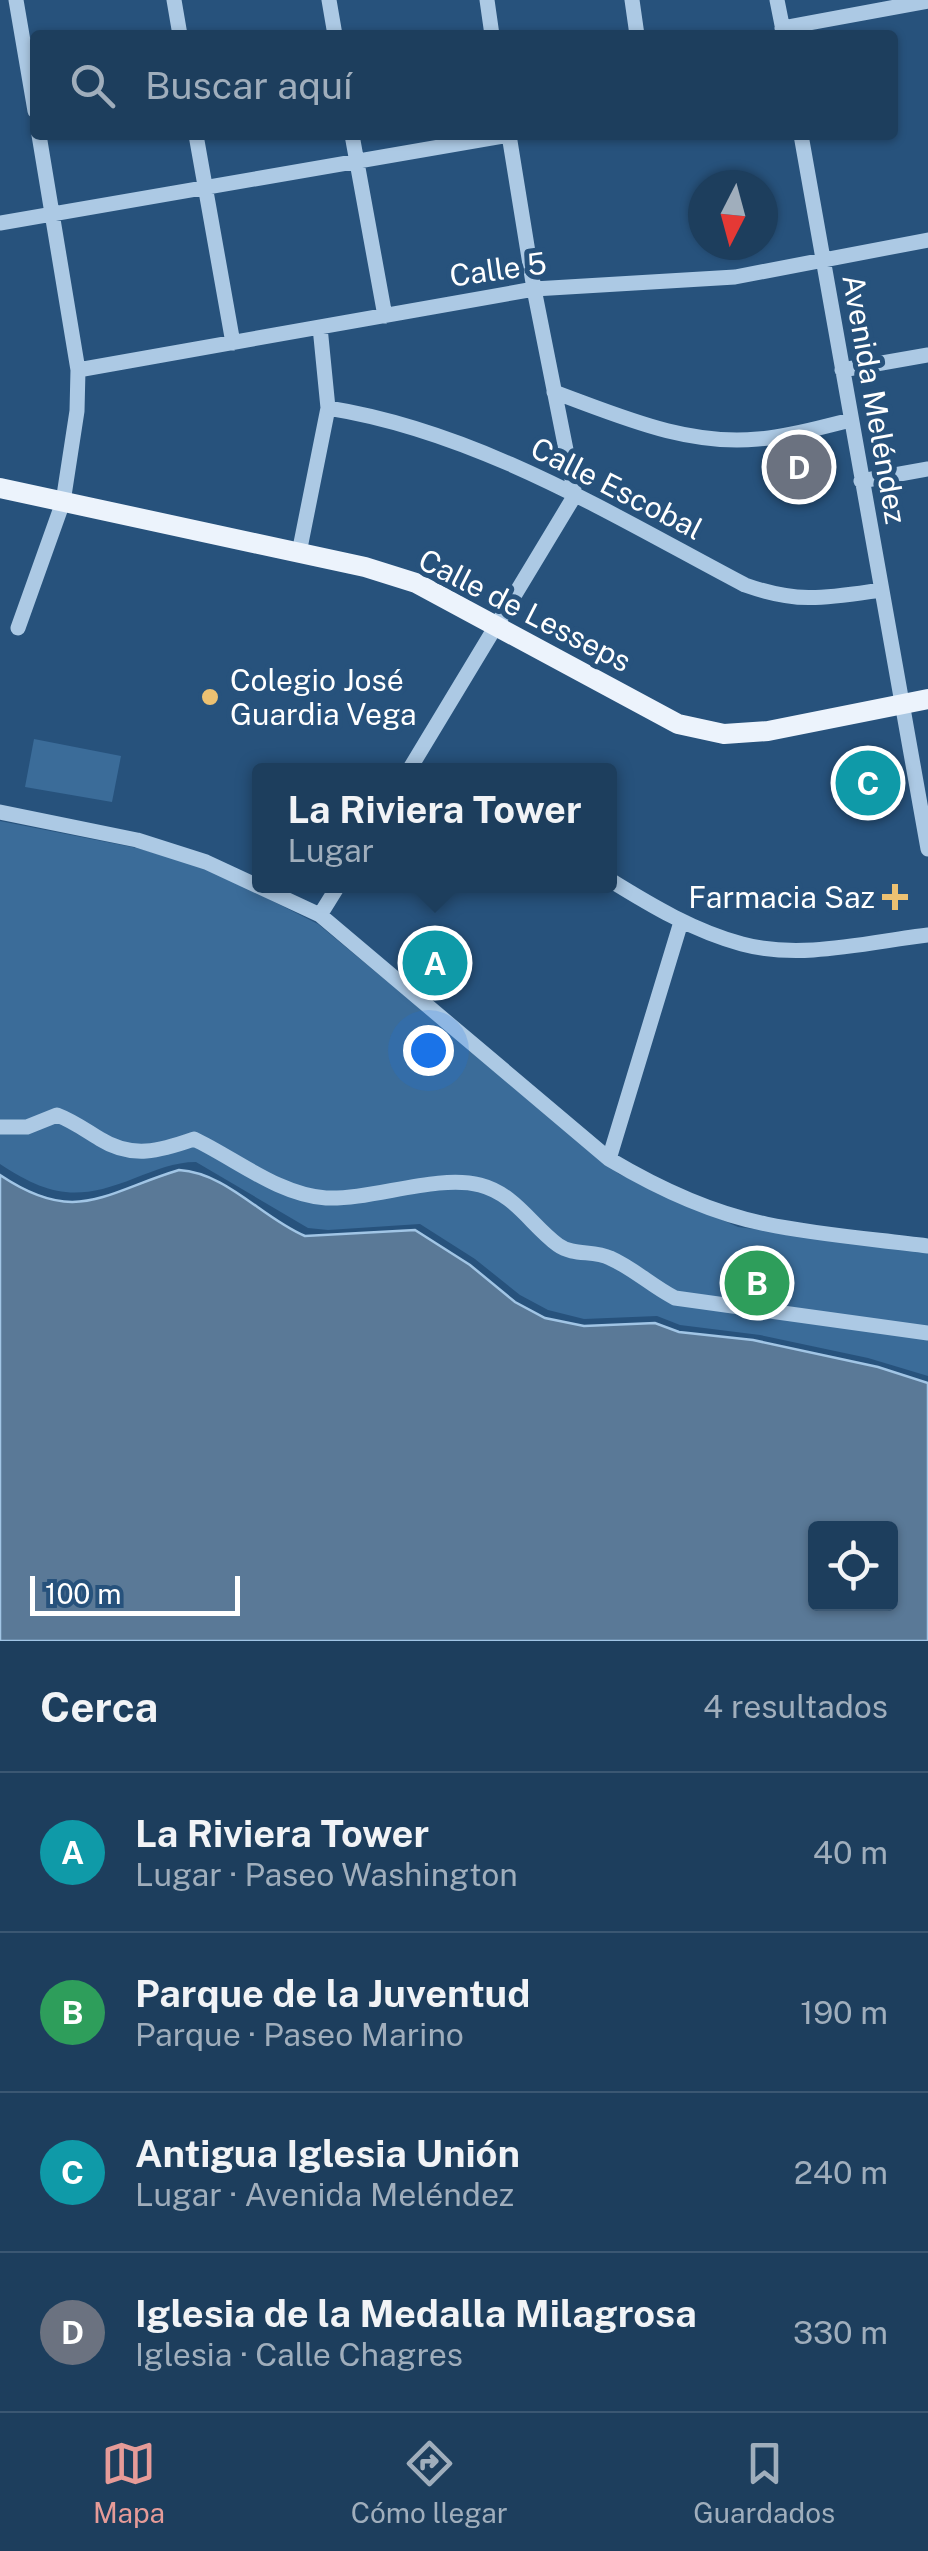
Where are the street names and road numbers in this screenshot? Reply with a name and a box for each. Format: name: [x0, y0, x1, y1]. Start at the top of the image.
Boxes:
street label: Calle 5: [447, 244, 549, 294]
street label: Avenida Meléndez: [835, 271, 915, 527]
street label: Calle Escobal: [525, 429, 709, 547]
street label: Calle de Lesseps: [413, 541, 637, 679]

